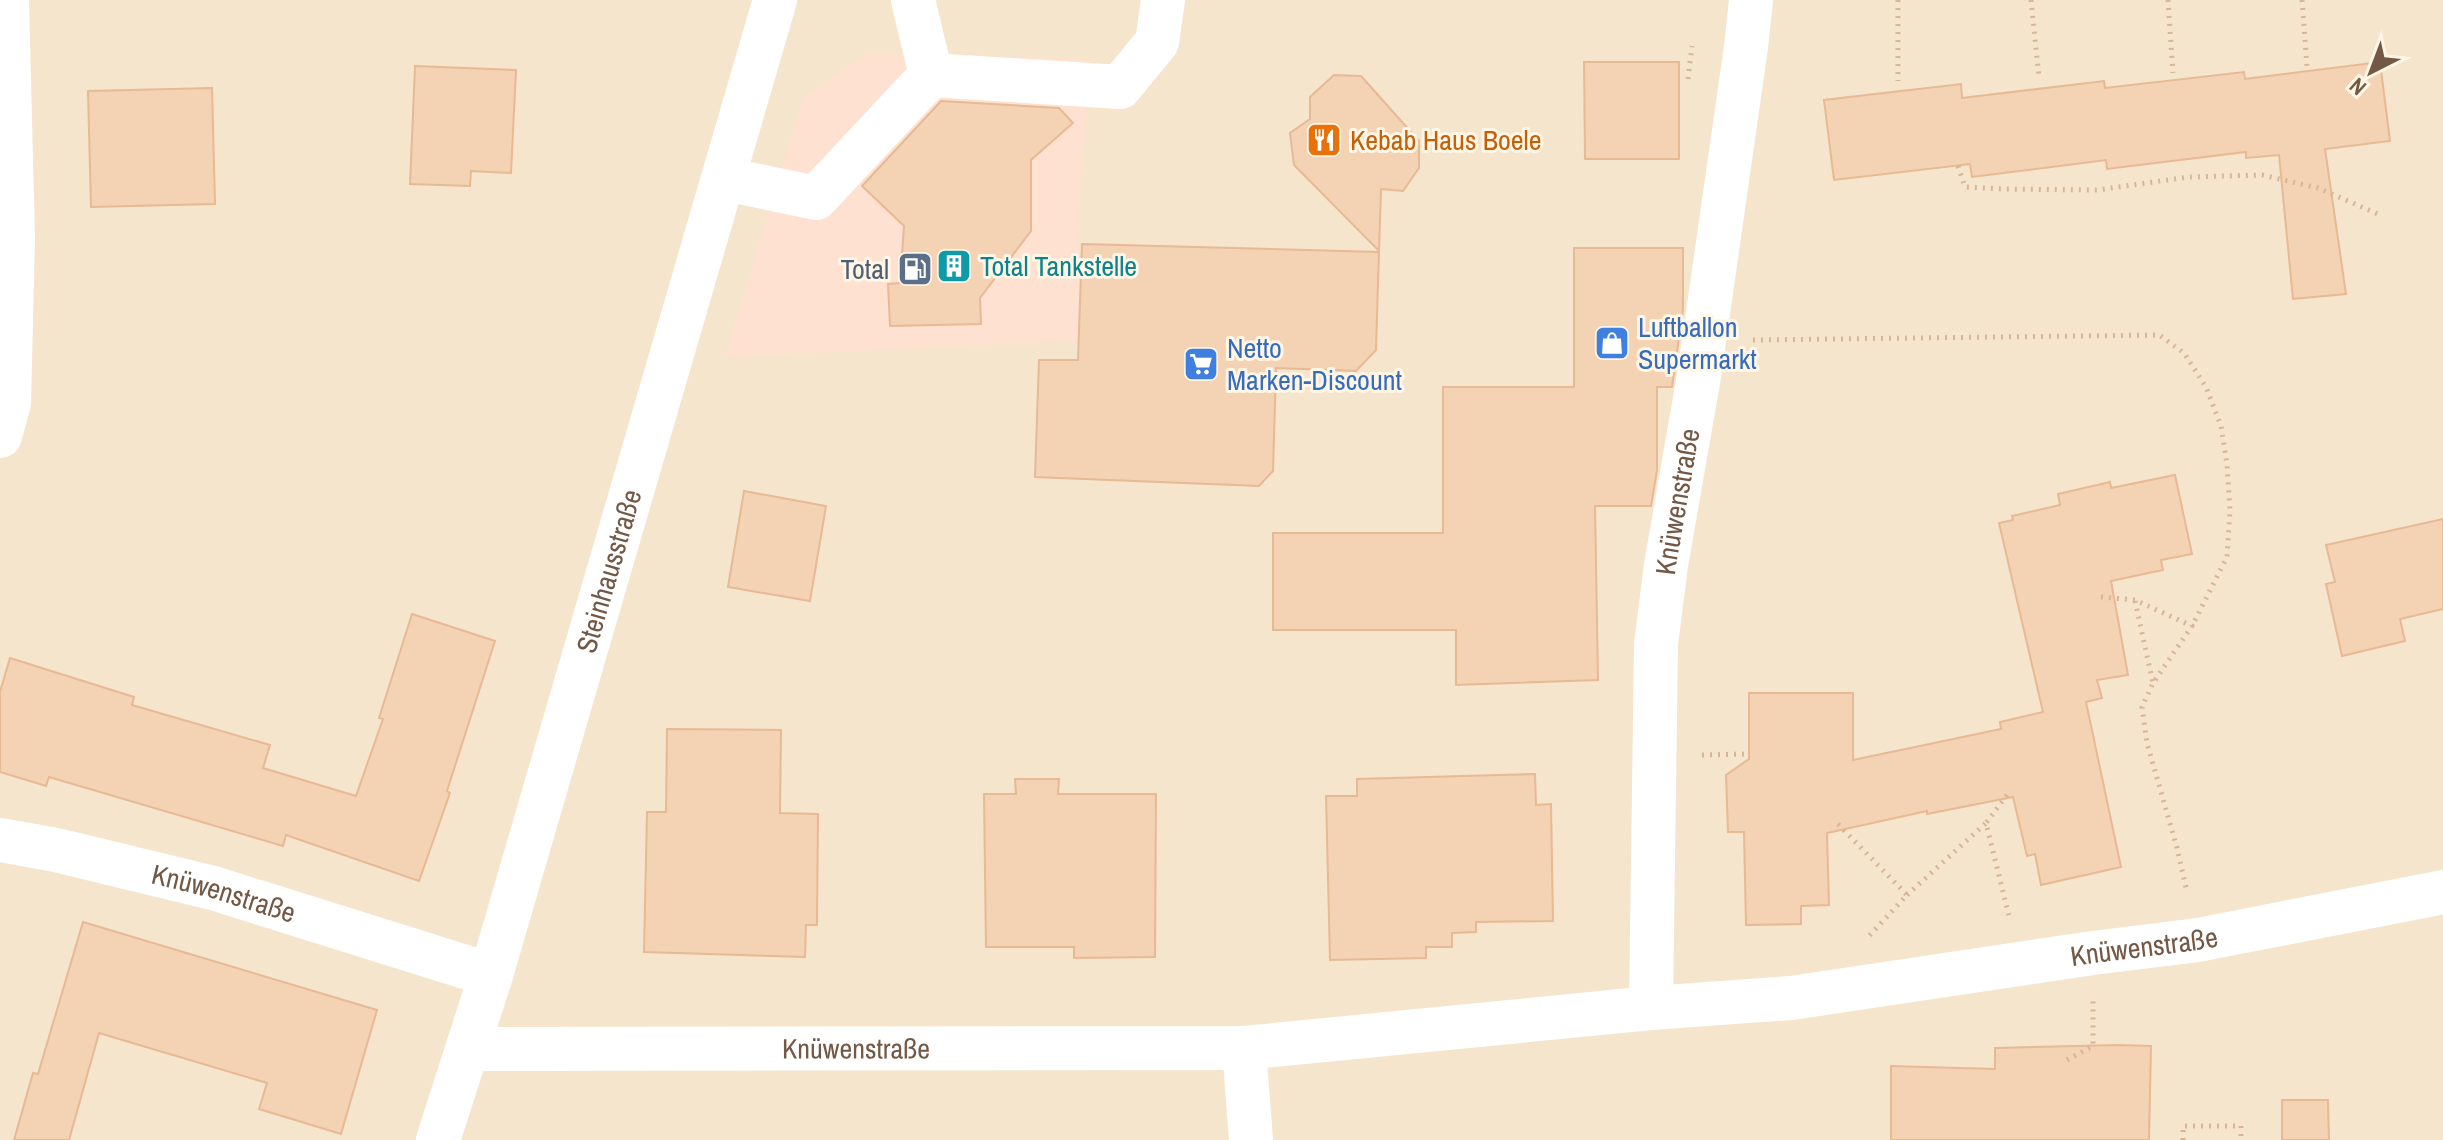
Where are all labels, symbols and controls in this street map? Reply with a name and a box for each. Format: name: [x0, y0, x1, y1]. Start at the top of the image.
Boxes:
north arrow: [2331, 32, 2411, 112]
text: N: [2343, 71, 2372, 102]
restaurant icon: Kebab Haus Boele: [1305, 121, 1343, 159]
place label: Kebab Haus Boele: [1350, 121, 1541, 159]
building icon: Total Tankstelle: [935, 247, 973, 285]
place label: Total Tankstelle: [980, 247, 1137, 285]
place label: Total: [841, 250, 889, 288]
fuel station icon: Total: [896, 250, 934, 288]
place label: Luftballon Supermarkt: [1638, 308, 1757, 378]
shop icon: Luftballon Supermarkt: [1593, 324, 1631, 362]
place label: Netto Marken-Discount: [1227, 329, 1402, 399]
supermarket icon: Netto Marken-Discount: [1182, 345, 1220, 383]
street label: Knüwenstraße: [1646, 425, 1709, 577]
street label: Steinhausstraße: [567, 485, 650, 657]
street label: Knüwenstraße: [148, 855, 300, 932]
street label: Knüwenstraße: [2068, 918, 2221, 975]
street label: Knüwenstraße: [782, 1029, 930, 1068]

